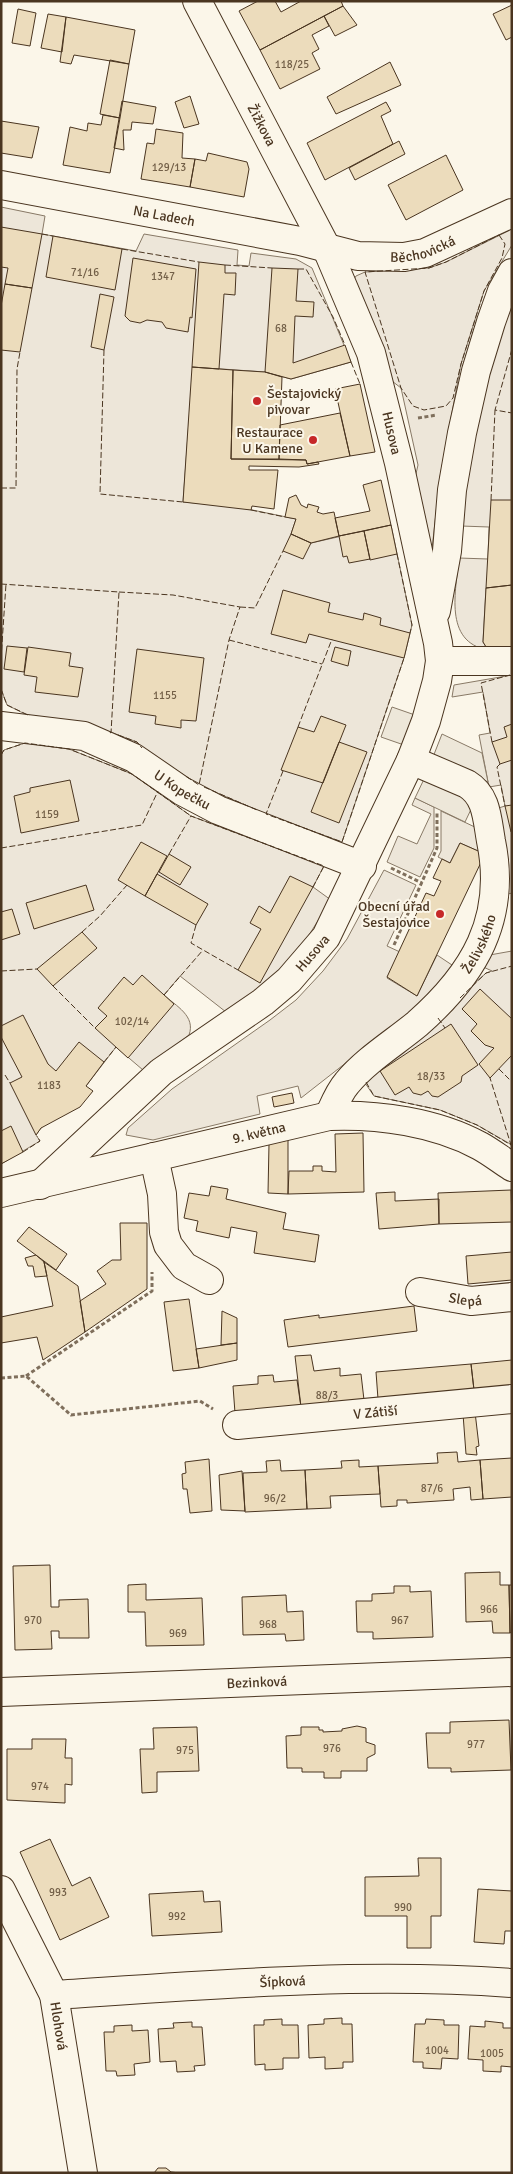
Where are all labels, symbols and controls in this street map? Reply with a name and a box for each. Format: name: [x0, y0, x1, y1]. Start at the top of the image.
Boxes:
house number: 118/25: [275, 58, 309, 71]
street label: Žižkova: [243, 101, 280, 149]
house number: 129/13: [152, 161, 186, 174]
street label: Na Ladech: [132, 202, 196, 230]
street label: Běchovická: [390, 232, 458, 266]
house number: 71/16: [71, 266, 99, 279]
house number: 1347: [151, 270, 175, 283]
house number: 68: [275, 322, 287, 335]
place label: Šestajovický pivovar: [267, 385, 342, 418]
marker: Šestajovický pivovar: [251, 395, 263, 407]
street label: Husova: [378, 410, 405, 456]
place label: Restaurace U Kamene: [236, 424, 303, 457]
marker: Restaurace U Kamene: [307, 434, 319, 446]
house number: 1155: [153, 689, 177, 702]
street label: U Kopečku: [150, 766, 213, 814]
house number: 1159: [35, 808, 59, 821]
place label: Obecní úřad Šestajovice: [358, 898, 430, 931]
marker: Obecní úřad Šestajovice: [434, 908, 446, 920]
street label: Želivského: [458, 913, 500, 977]
street label: Husova: [292, 931, 333, 975]
house number: 102/14: [115, 1015, 149, 1028]
house number: 18/33: [417, 1070, 445, 1083]
house number: 1183: [37, 1079, 61, 1092]
street label: 9. května: [231, 1118, 287, 1147]
street label: Slepá: [447, 1289, 483, 1310]
house number: 88/3: [316, 1389, 338, 1402]
street label: V Zátiší: [352, 1402, 399, 1423]
house number: 87/6: [421, 1482, 443, 1495]
house number: 96/2: [264, 1492, 286, 1505]
house number: 966: [480, 1603, 498, 1616]
house number: 970: [24, 1614, 42, 1627]
house number: 967: [391, 1614, 409, 1627]
house number: 968: [259, 1618, 277, 1631]
house number: 969: [169, 1627, 187, 1640]
street label: Bezinková: [226, 1673, 287, 1692]
house number: 977: [467, 1738, 485, 1751]
house number: 976: [323, 1742, 341, 1755]
house number: 975: [176, 1744, 194, 1757]
house number: 974: [31, 1780, 49, 1793]
house number: 993: [49, 1886, 67, 1899]
house number: 990: [394, 1901, 412, 1914]
house number: 992: [168, 1910, 186, 1923]
street label: Šípková: [259, 1972, 306, 1991]
street label: Hlohová: [46, 2001, 71, 2052]
house number: 1004: [425, 2044, 449, 2057]
house number: 1005: [480, 2047, 504, 2060]

